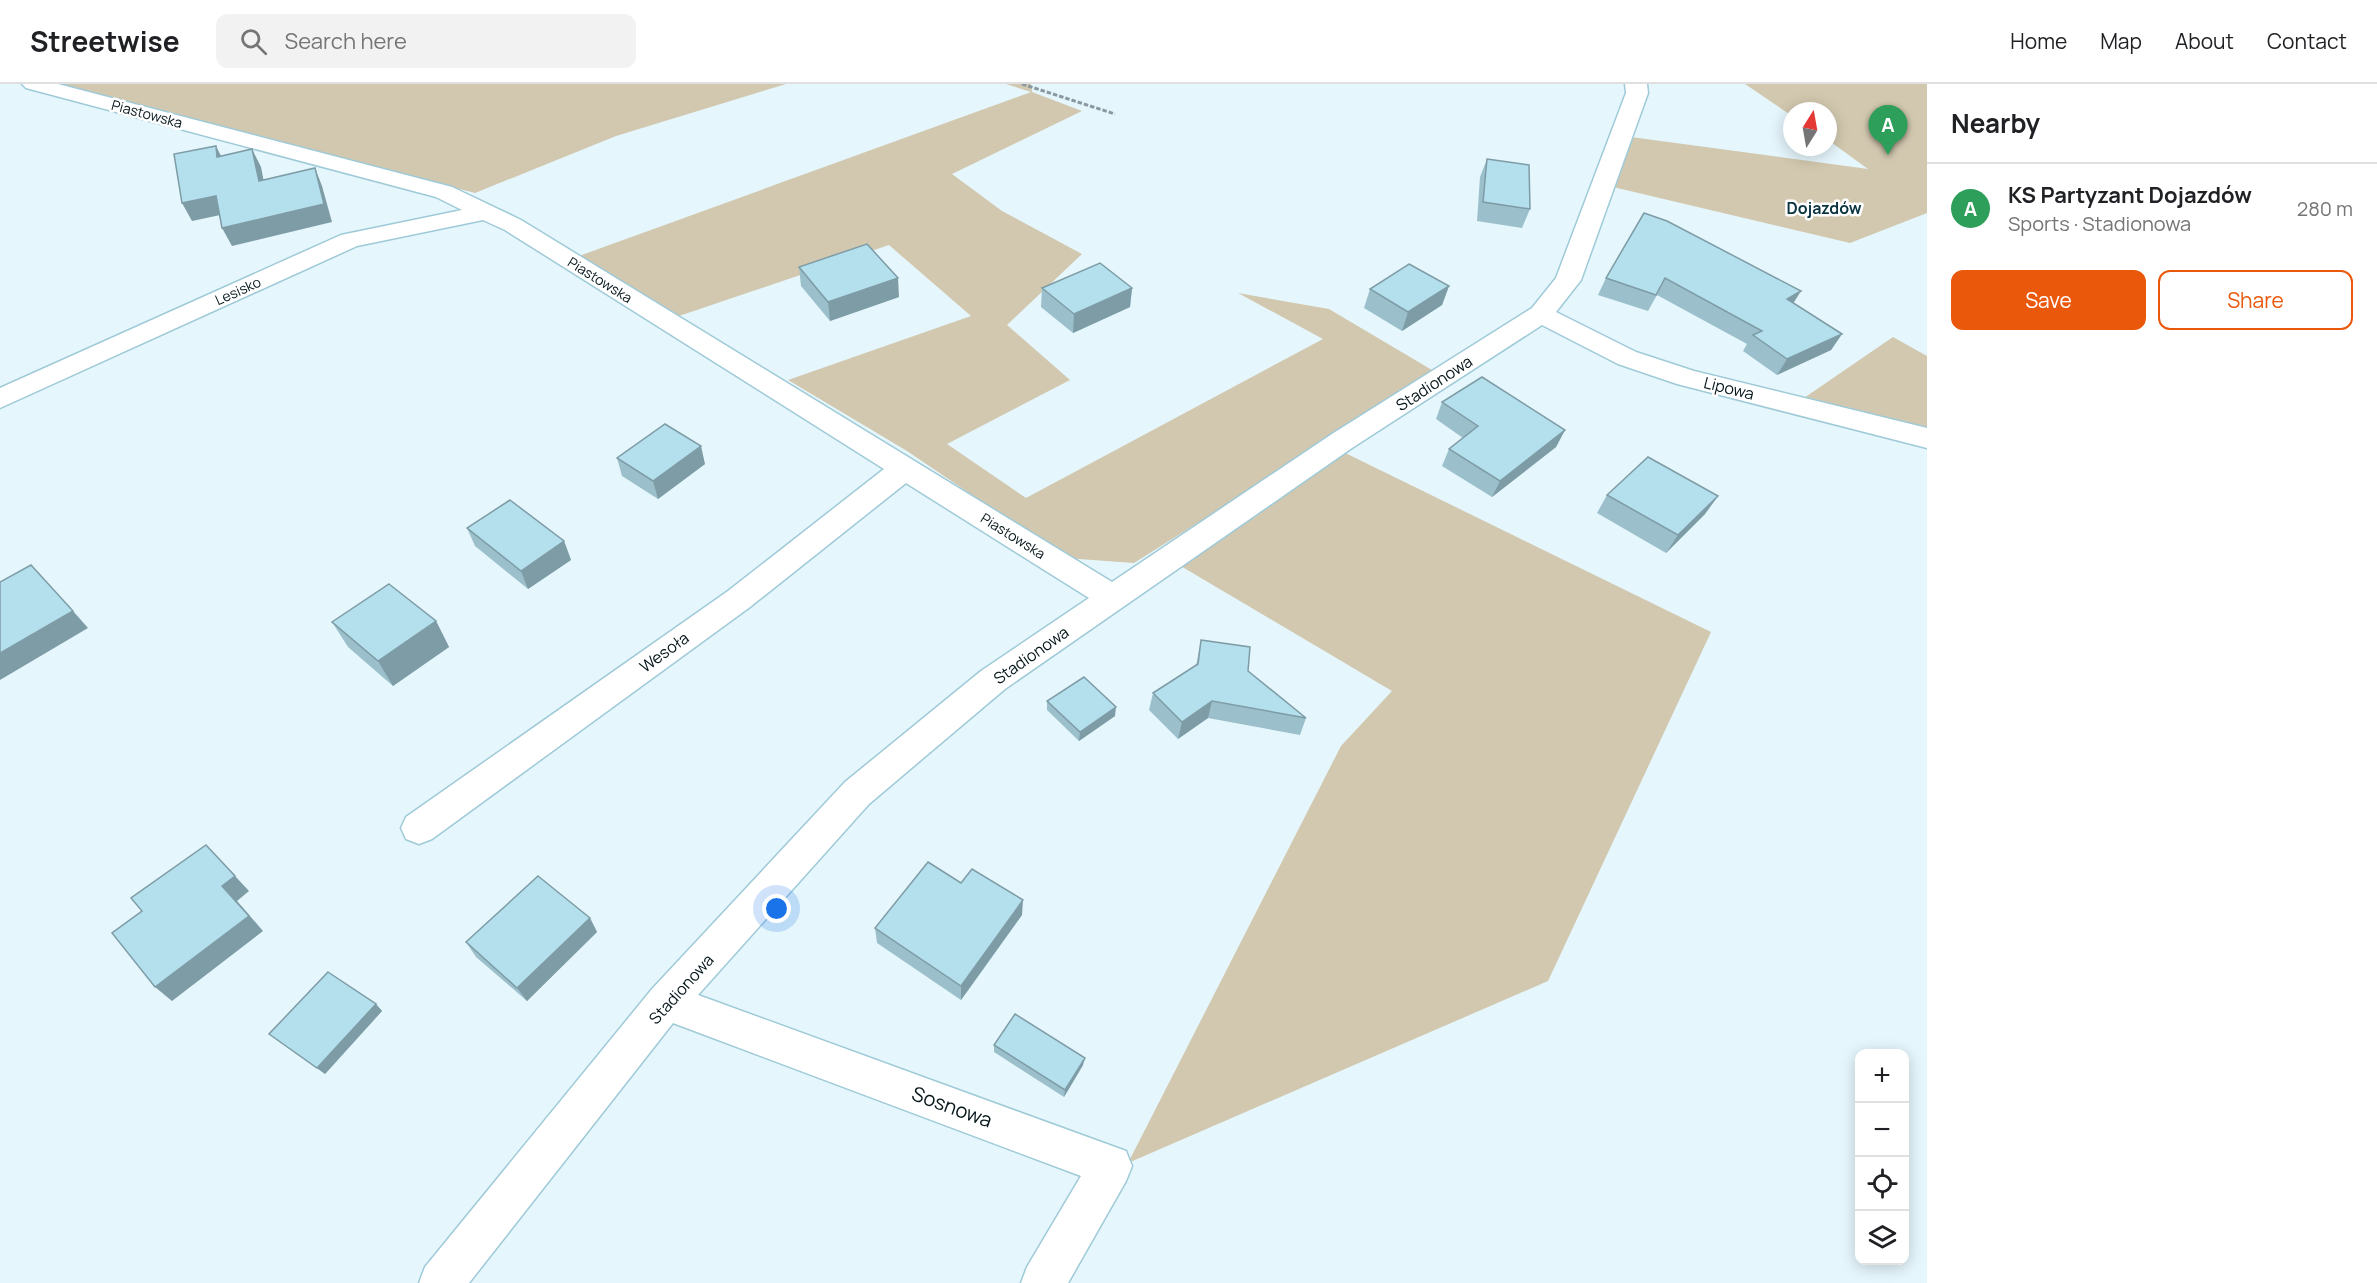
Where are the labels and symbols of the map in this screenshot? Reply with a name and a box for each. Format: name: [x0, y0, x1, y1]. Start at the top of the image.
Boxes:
street label: Piastowska: [110, 95, 185, 132]
north arrow: [1783, 102, 1837, 156]
pin: A: [1868, 106, 1908, 155]
district label: Dojazdów: [1786, 197, 1862, 219]
street label: Piastowska: [564, 252, 636, 307]
street label: Lesisko: [212, 272, 264, 309]
street label: Stadionowa: [1391, 350, 1477, 416]
street label: Lipowa: [1701, 371, 1757, 405]
street label: Piastowska: [977, 508, 1049, 563]
street label: Stadionowa: [989, 621, 1073, 689]
street label: Wesoła: [635, 627, 693, 677]
your location: [762, 894, 791, 923]
street label: Stadionowa: [644, 949, 718, 1029]
street label: Sosnowa: [908, 1080, 996, 1134]

